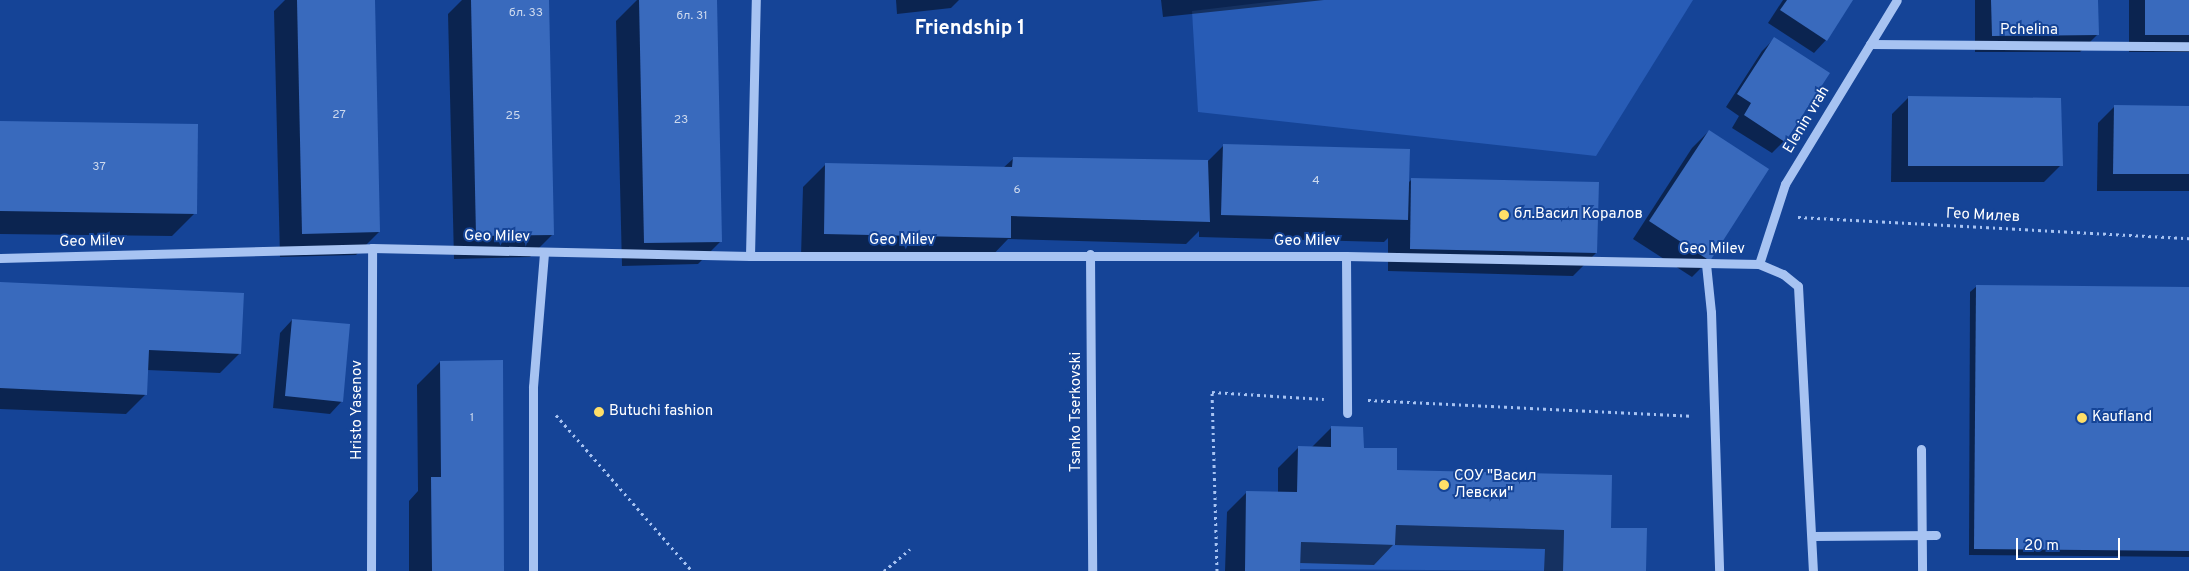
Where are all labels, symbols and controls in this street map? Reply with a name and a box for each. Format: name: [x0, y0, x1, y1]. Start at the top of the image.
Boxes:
house number: бл. 33: [509, 7, 543, 21]
house number: бл. 31: [676, 10, 708, 24]
district label: Friendship 1: [915, 17, 1025, 41]
street label: Pchelina: [2000, 22, 2058, 40]
street label: Elenin vrah: [1780, 83, 1834, 157]
house number: 27: [332, 109, 346, 123]
house number: 25: [506, 110, 520, 124]
house number: 23: [674, 114, 688, 128]
house number: 37: [92, 161, 106, 175]
house number: 4: [1312, 175, 1320, 189]
house number: 6: [1013, 184, 1021, 198]
street label: Гео Милев: [1946, 205, 2020, 227]
place label: бл.Васил Коралов: [1514, 206, 1643, 224]
marker: бл.Васил Коралов: [1498, 209, 1510, 221]
street label: Geo Milev: [464, 227, 530, 247]
street label: Geo Milev: [59, 232, 125, 252]
street label: Geo Milev: [869, 232, 935, 250]
street label: Geo Milev: [1274, 233, 1340, 251]
street label: Geo Milev: [1679, 241, 1745, 259]
street label: Tsanko Tserkovski: [1068, 351, 1086, 473]
street label: Hristo Yasenov: [349, 360, 367, 460]
place label: Butuchi fashion: [609, 403, 713, 421]
marker: Butuchi fashion: [593, 406, 605, 418]
place label: Kaufland: [2092, 409, 2152, 427]
house number: 1: [470, 412, 474, 426]
marker: Kaufland: [2076, 412, 2088, 424]
place label: СОУ "Васил Левски": [1454, 467, 1537, 502]
marker: СОУ "Васил Левски": [1438, 479, 1450, 491]
scale bar: [2019, 528, 2123, 560]
text: 20 m: [2024, 537, 2059, 556]

